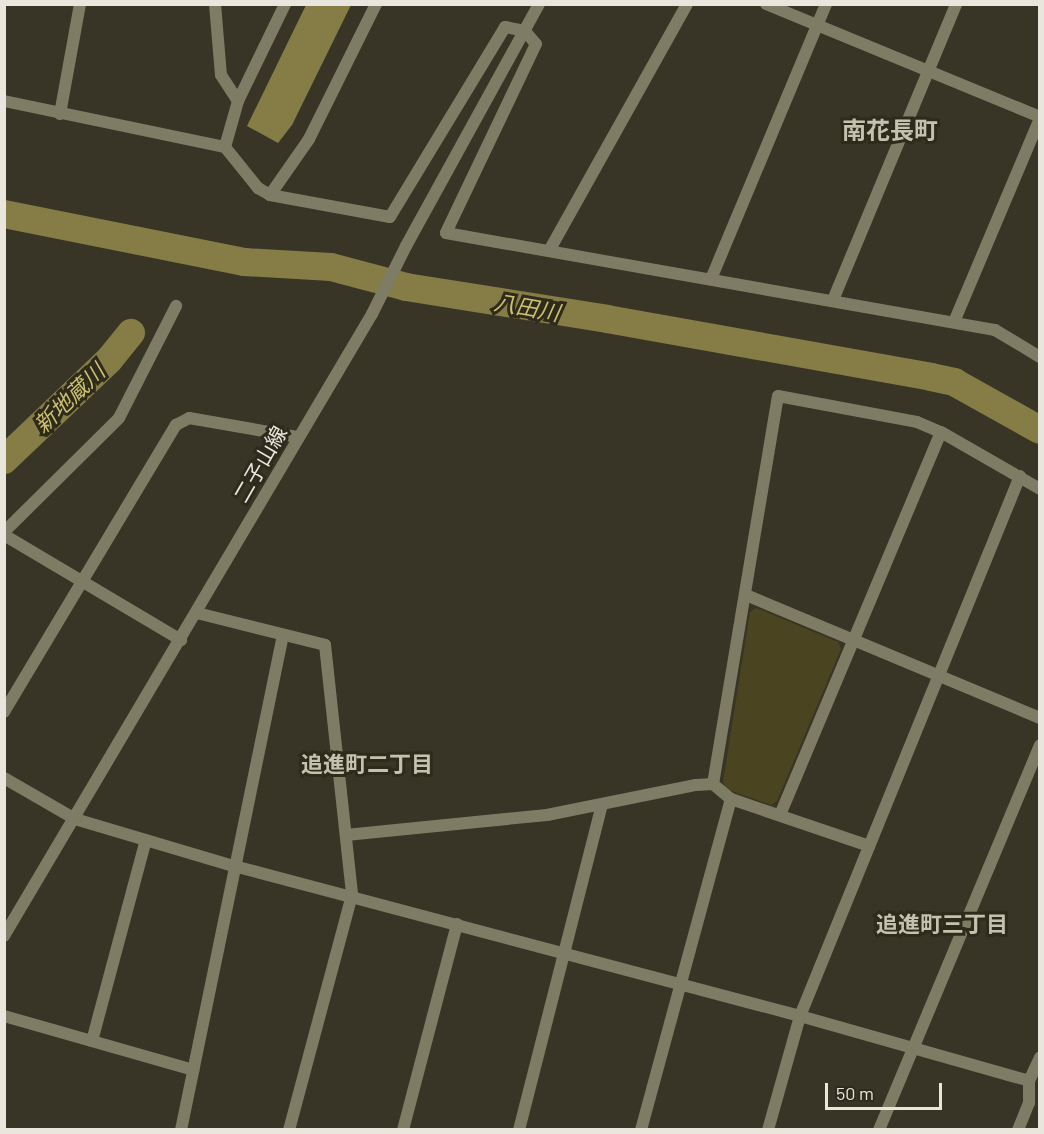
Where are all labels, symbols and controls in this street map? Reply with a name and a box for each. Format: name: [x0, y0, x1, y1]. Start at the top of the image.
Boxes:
district label: 南花長町: [842, 116, 938, 144]
water label: 八田川: [492, 288, 562, 326]
water label: 新地蔵川: [28, 358, 110, 438]
street label: 二子山線: [228, 421, 292, 507]
district label: 追進町二丁目: [301, 751, 433, 777]
district label: 追進町三丁目: [876, 911, 1008, 937]
scale bar: [828, 1071, 945, 1109]
text: 50 m: [836, 1082, 874, 1104]

